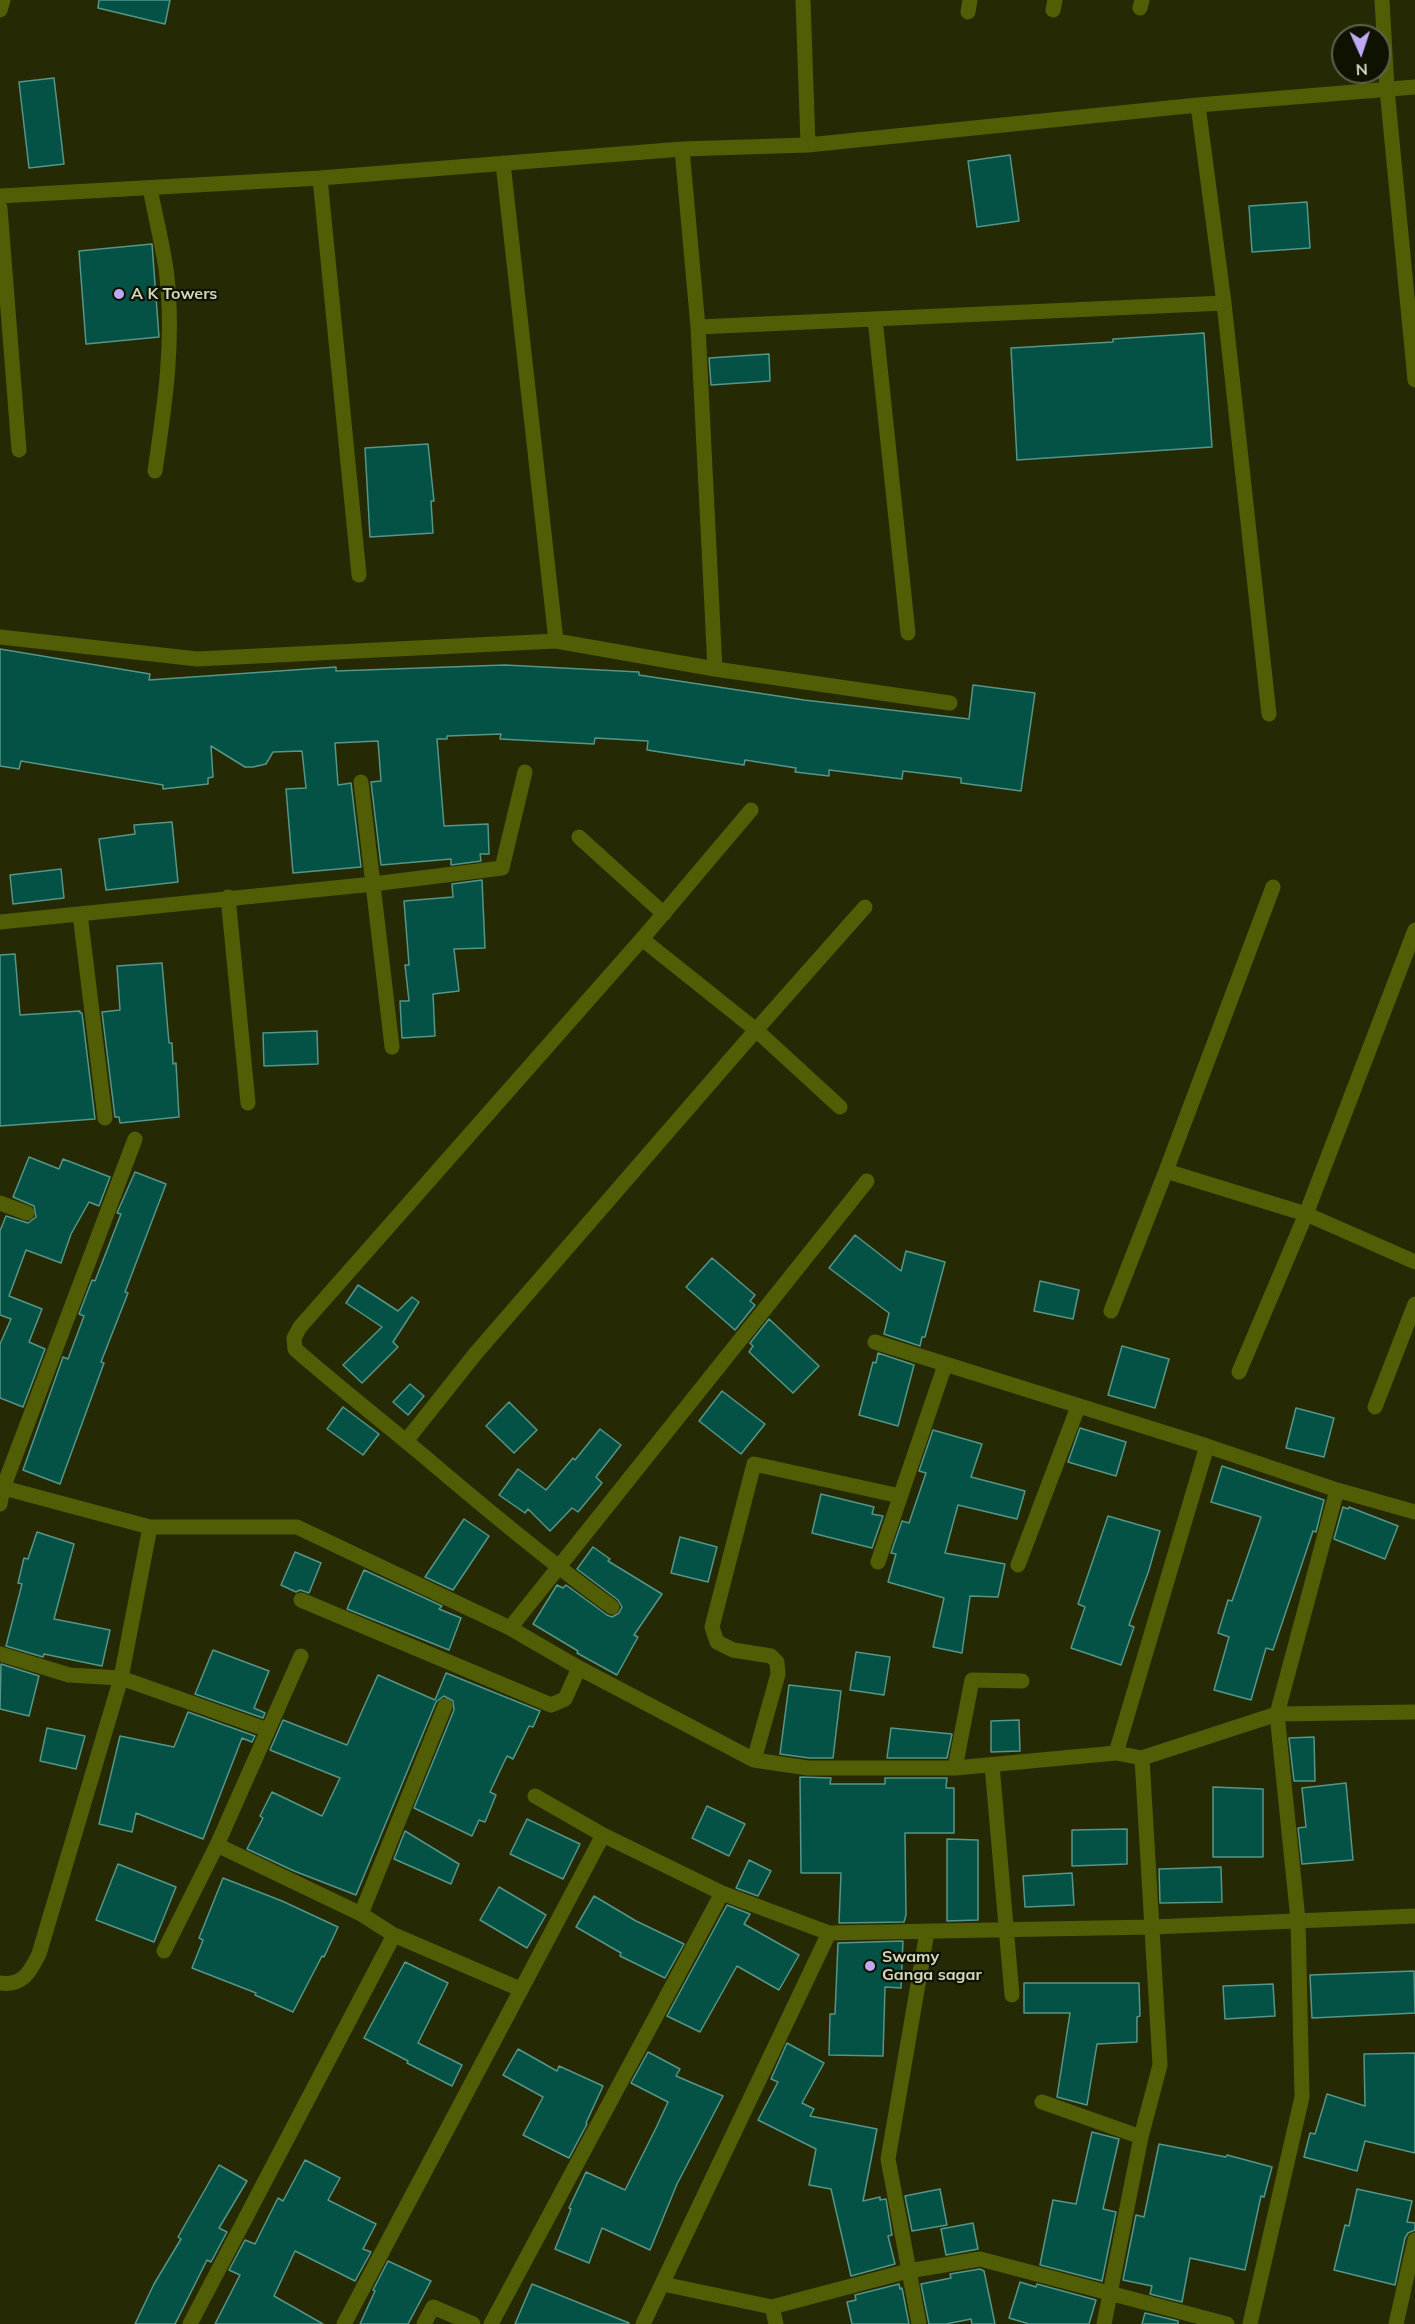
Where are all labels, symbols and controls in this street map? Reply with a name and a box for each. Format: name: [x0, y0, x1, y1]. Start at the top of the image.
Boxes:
north arrow: [1331, 24, 1391, 84]
text: N: [1355, 60, 1368, 80]
place label: A K Towers: [131, 284, 217, 304]
marker: A K Towers: [112, 287, 126, 301]
place label: Swamy Ganga sagar: [882, 1947, 982, 1985]
marker: Swamy Ganga sagar: [863, 1959, 877, 1973]

